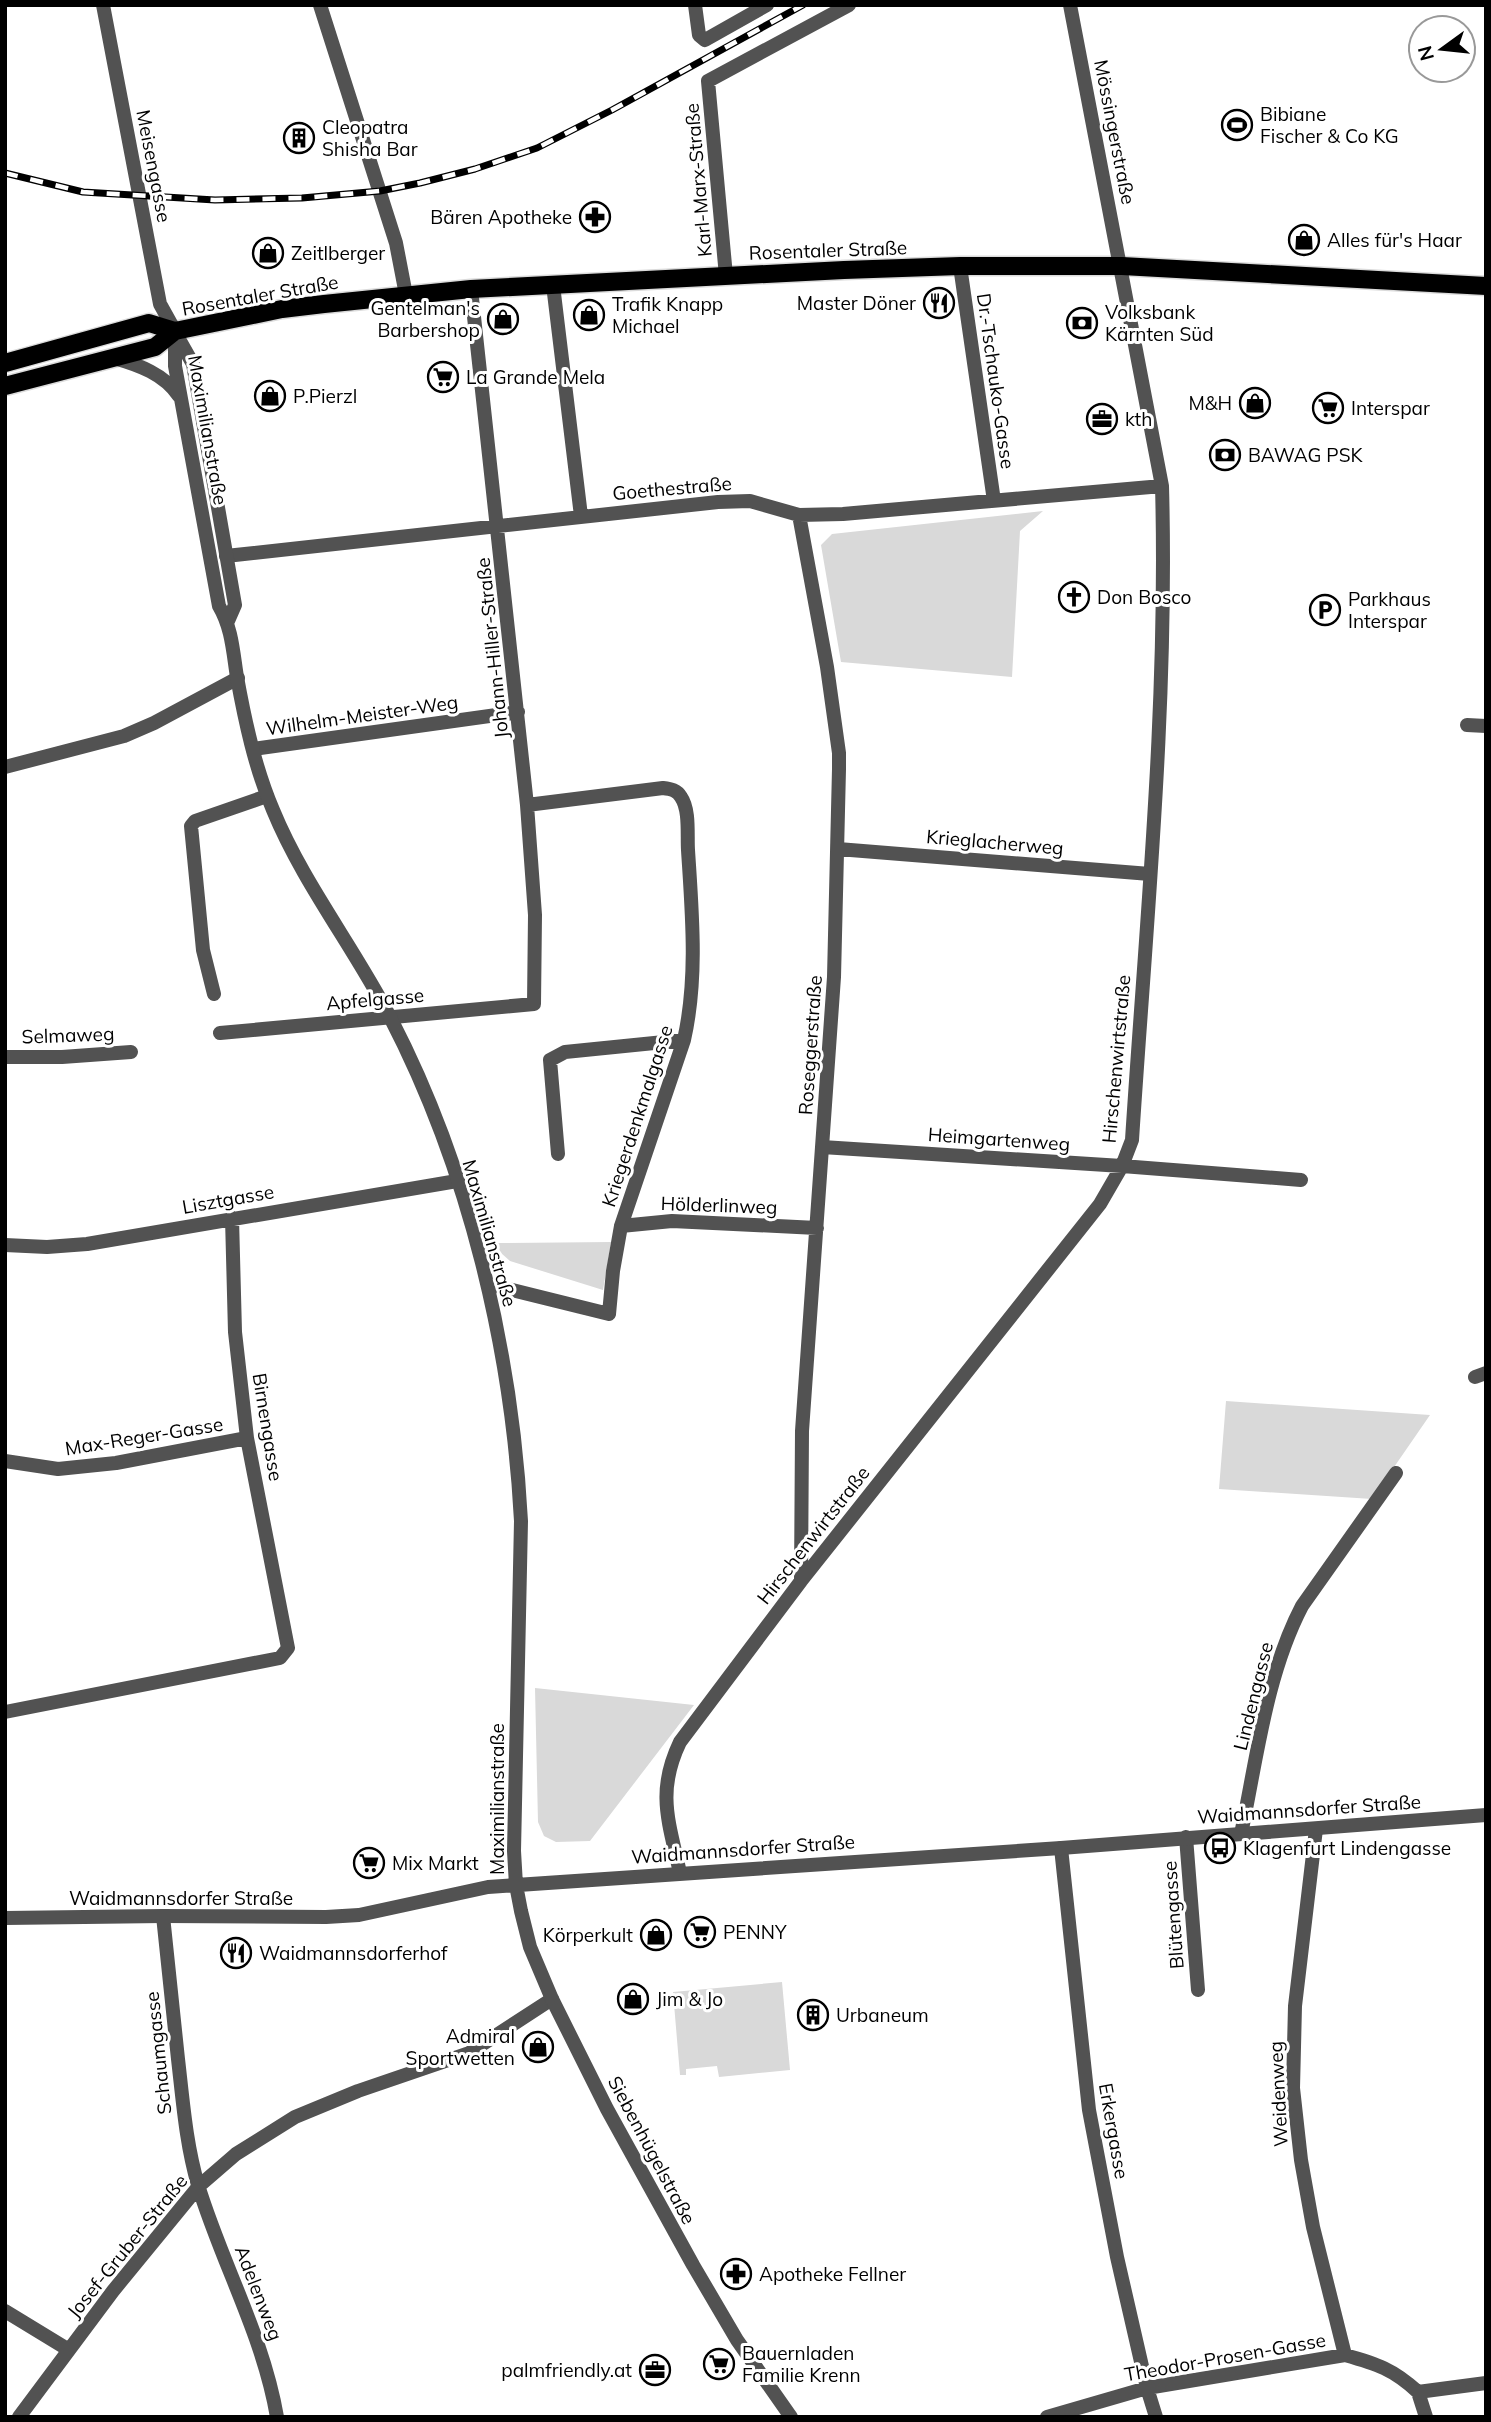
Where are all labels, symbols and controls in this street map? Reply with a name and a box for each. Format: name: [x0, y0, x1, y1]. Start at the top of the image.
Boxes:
north arrow: [1407, 14, 1477, 84]
text: N: [1412, 43, 1439, 63]
street label: Mössingerstraße: [1089, 58, 1141, 206]
street label: Karl-Marx-Straße: [679, 102, 717, 258]
place label: Bibiane Fischer & Co KG: [1260, 102, 1399, 148]
street label: Meisengasse: [131, 108, 177, 224]
sports icon: Bibiane Fischer & Co KG: [1220, 108, 1254, 142]
place label: Cleopatra Shisha Bar: [322, 115, 418, 161]
building icon: Cleopatra Shisha Bar: [282, 121, 316, 155]
pharmacy icon: Bären Apotheke: [578, 200, 612, 234]
place label: Bären Apotheke: [430, 205, 572, 229]
shop icon: Alles für's Haar: [1287, 223, 1321, 257]
place label: Alles für's Haar: [1327, 228, 1462, 252]
street label: Rosentaler Straße: [748, 235, 908, 265]
shop icon: Zeitlberger: [251, 236, 285, 270]
place label: Zeitlberger: [291, 241, 385, 265]
street label: Rosentaler Straße: [180, 269, 340, 321]
restaurant icon: Master Döner: [922, 286, 956, 320]
place label: Master Döner: [797, 291, 916, 315]
place label: Trafik Knapp Michael: [612, 292, 723, 338]
street label: Dr.-Tschauko-Gasse: [972, 292, 1020, 470]
place label: Gentelman's Barbershop: [370, 296, 480, 342]
shop icon: Trafik Knapp Michael: [572, 298, 606, 332]
place label: Volksbank Kärnten Süd: [1105, 300, 1214, 346]
shop icon: Gentelman's Barbershop: [486, 302, 520, 336]
bank icon: Volksbank Kärnten Süd: [1065, 306, 1099, 340]
street label: Maximilianstraße: [183, 353, 233, 507]
supermarket icon: La Grande Mela: [426, 360, 460, 394]
place label: La Grande Mela: [466, 365, 605, 389]
shop icon: P.Pierzl: [253, 379, 287, 413]
place label: P.Pierzl: [293, 384, 357, 408]
shop icon: M&H: [1238, 386, 1272, 420]
place label: M&H: [1188, 391, 1232, 415]
supermarket icon: Interspar: [1311, 391, 1345, 425]
place label: Interspar: [1351, 396, 1430, 420]
office icon: kth: [1085, 402, 1119, 436]
place label: kth: [1125, 407, 1152, 431]
bank icon: BAWAG PSK: [1208, 438, 1242, 472]
place label: BAWAG PSK: [1248, 443, 1364, 467]
street label: Goethestraße: [611, 471, 733, 505]
street label: Johann-Hiller-Straße: [471, 556, 513, 740]
church icon: Don Bosco: [1057, 580, 1091, 614]
place label: Don Bosco: [1097, 585, 1191, 609]
place label: Parkhaus Interspar: [1348, 587, 1431, 633]
parking icon: Parkhaus Interspar: [1308, 593, 1342, 627]
street label: Wilhelm-Meister-Weg: [264, 690, 460, 740]
street label: Krieglacherweg: [925, 824, 1065, 860]
street label: Roseggerstraße: [793, 974, 827, 1116]
street label: Hirschenwirtstraße: [1097, 974, 1135, 1144]
street label: Apfelgasse: [325, 983, 425, 1015]
street label: Selmaweg: [21, 1021, 115, 1049]
street label: Kriegerdenkmalgasse: [596, 1022, 678, 1210]
street label: Heimgartenweg: [927, 1122, 1071, 1156]
street label: Maximilianstraße: [458, 1157, 522, 1309]
street label: Lisztgasse: [180, 1179, 276, 1219]
street label: Hölderlinweg: [660, 1191, 778, 1219]
street label: Birnengasse: [248, 1371, 288, 1483]
street label: Max-Reger-Gasse: [63, 1412, 225, 1460]
street label: Hirschenwirtstraße: [752, 1461, 874, 1609]
street label: Lindengasse: [1228, 1639, 1278, 1753]
street label: Maximilianstraße: [485, 1723, 509, 1875]
street label: Waidmannsdorfer Straße: [1196, 1789, 1422, 1829]
street label: Waidmannsdorfer Straße: [630, 1829, 856, 1869]
bus stop icon: Klagenfurt Lindengasse: [1203, 1831, 1237, 1865]
place label: Klagenfurt Lindengasse: [1243, 1836, 1451, 1860]
supermarket icon: Mix Markt: [352, 1846, 386, 1880]
place label: Mix Markt: [392, 1851, 479, 1875]
street label: Blütengasse: [1157, 1860, 1189, 1970]
street label: Waidmannsdorfer Straße: [69, 1886, 293, 1910]
supermarket icon: PENNY: [683, 1915, 717, 1949]
shop icon: Körperkult: [639, 1918, 673, 1952]
place label: PENNY: [723, 1920, 787, 1944]
place label: Körperkult: [543, 1923, 633, 1947]
restaurant icon: Waidmannsdorferhof: [219, 1936, 253, 1970]
place label: Waidmannsdorferhof: [259, 1941, 448, 1965]
shop icon: Jim & Jo: [616, 1982, 650, 2016]
place label: Jim & Jo: [656, 1987, 723, 2011]
street label: Schaumgasse: [140, 1990, 176, 2116]
building icon: Urbaneum: [796, 1998, 830, 2032]
place label: Urbaneum: [836, 2003, 929, 2027]
place label: Admiral Sportwetten: [406, 2024, 515, 2070]
shop icon: Admiral Sportwetten: [521, 2030, 555, 2064]
street label: Weidenweg: [1263, 2041, 1293, 2147]
street label: Siebenhügelstraße: [603, 2072, 701, 2228]
street label: Erkergasse: [1094, 2081, 1134, 2181]
street label: Josef-Gruber-Straße: [62, 2169, 192, 2323]
street label: Adelenweg: [230, 2242, 288, 2344]
pharmacy icon: Apotheke Fellner: [719, 2257, 753, 2291]
place label: Apotheke Fellner: [759, 2262, 906, 2286]
street label: Theodor-Prosen-Gasse: [1122, 2327, 1328, 2387]
place label: Bauernladen Familie Krenn: [742, 2341, 861, 2387]
supermarket icon: Bauernladen Familie Krenn: [702, 2347, 736, 2381]
office icon: palmfriendly.at: [638, 2353, 672, 2387]
place label: palmfriendly.at: [501, 2358, 632, 2382]

